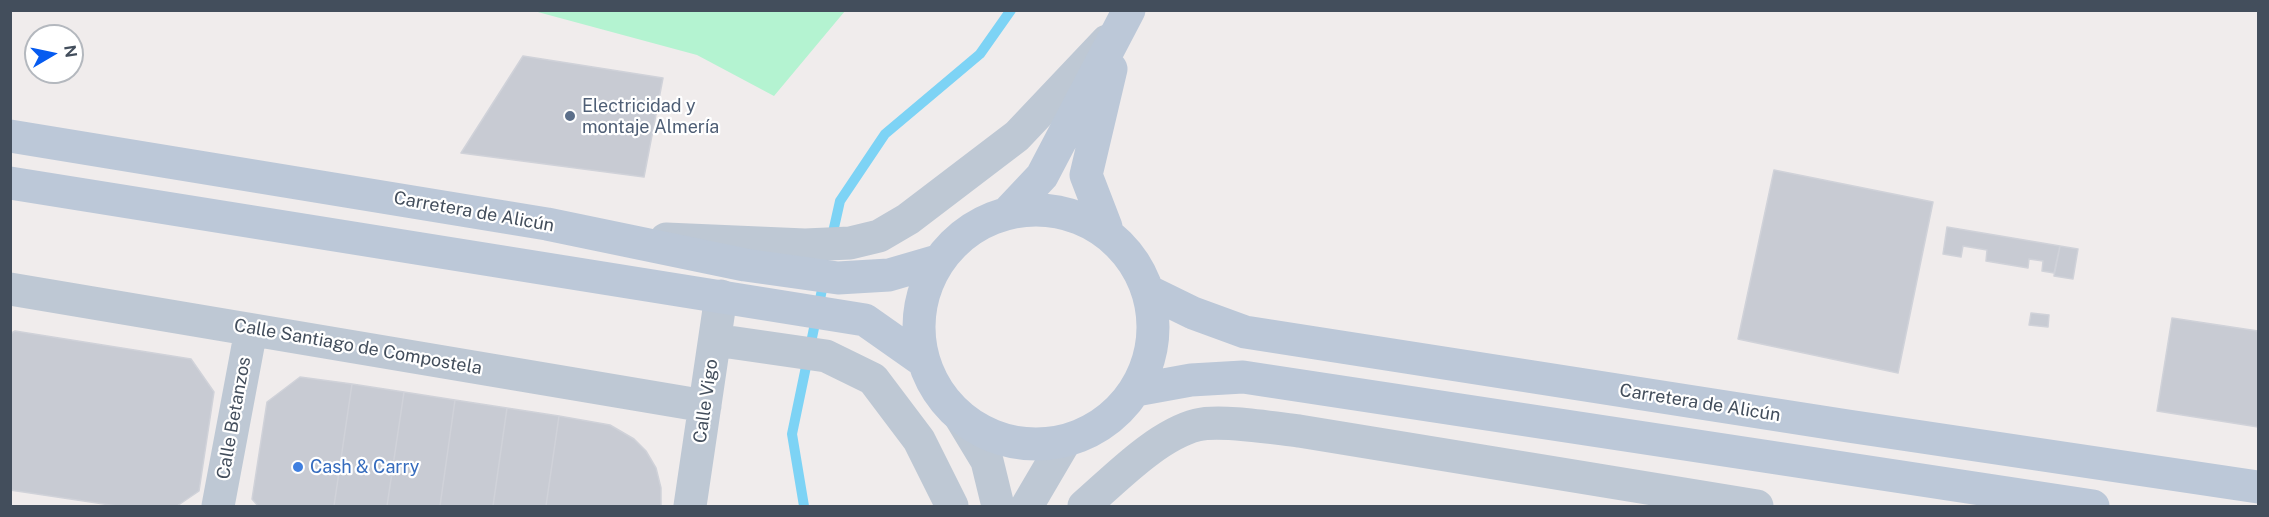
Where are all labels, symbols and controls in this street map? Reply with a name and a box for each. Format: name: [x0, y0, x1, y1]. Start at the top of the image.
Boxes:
north arrow: [24, 24, 84, 84]
text: N: [60, 44, 81, 59]
place label: Electricidad y montaje Almería: [582, 95, 719, 138]
marker: Electricidad y montaje Almería: [563, 109, 577, 123]
street label: Carretera de Alicún: [392, 187, 556, 237]
street label: Calle Santiago de Compostela: [232, 315, 484, 379]
street label: Calle Betanzos: [213, 355, 255, 481]
street label: Calle Vigo: [689, 358, 723, 444]
street label: Carretera de Alicún: [1618, 380, 1782, 426]
place label: Cash & Carry: [310, 456, 419, 478]
marker: Cash & Carry: [291, 460, 305, 474]

